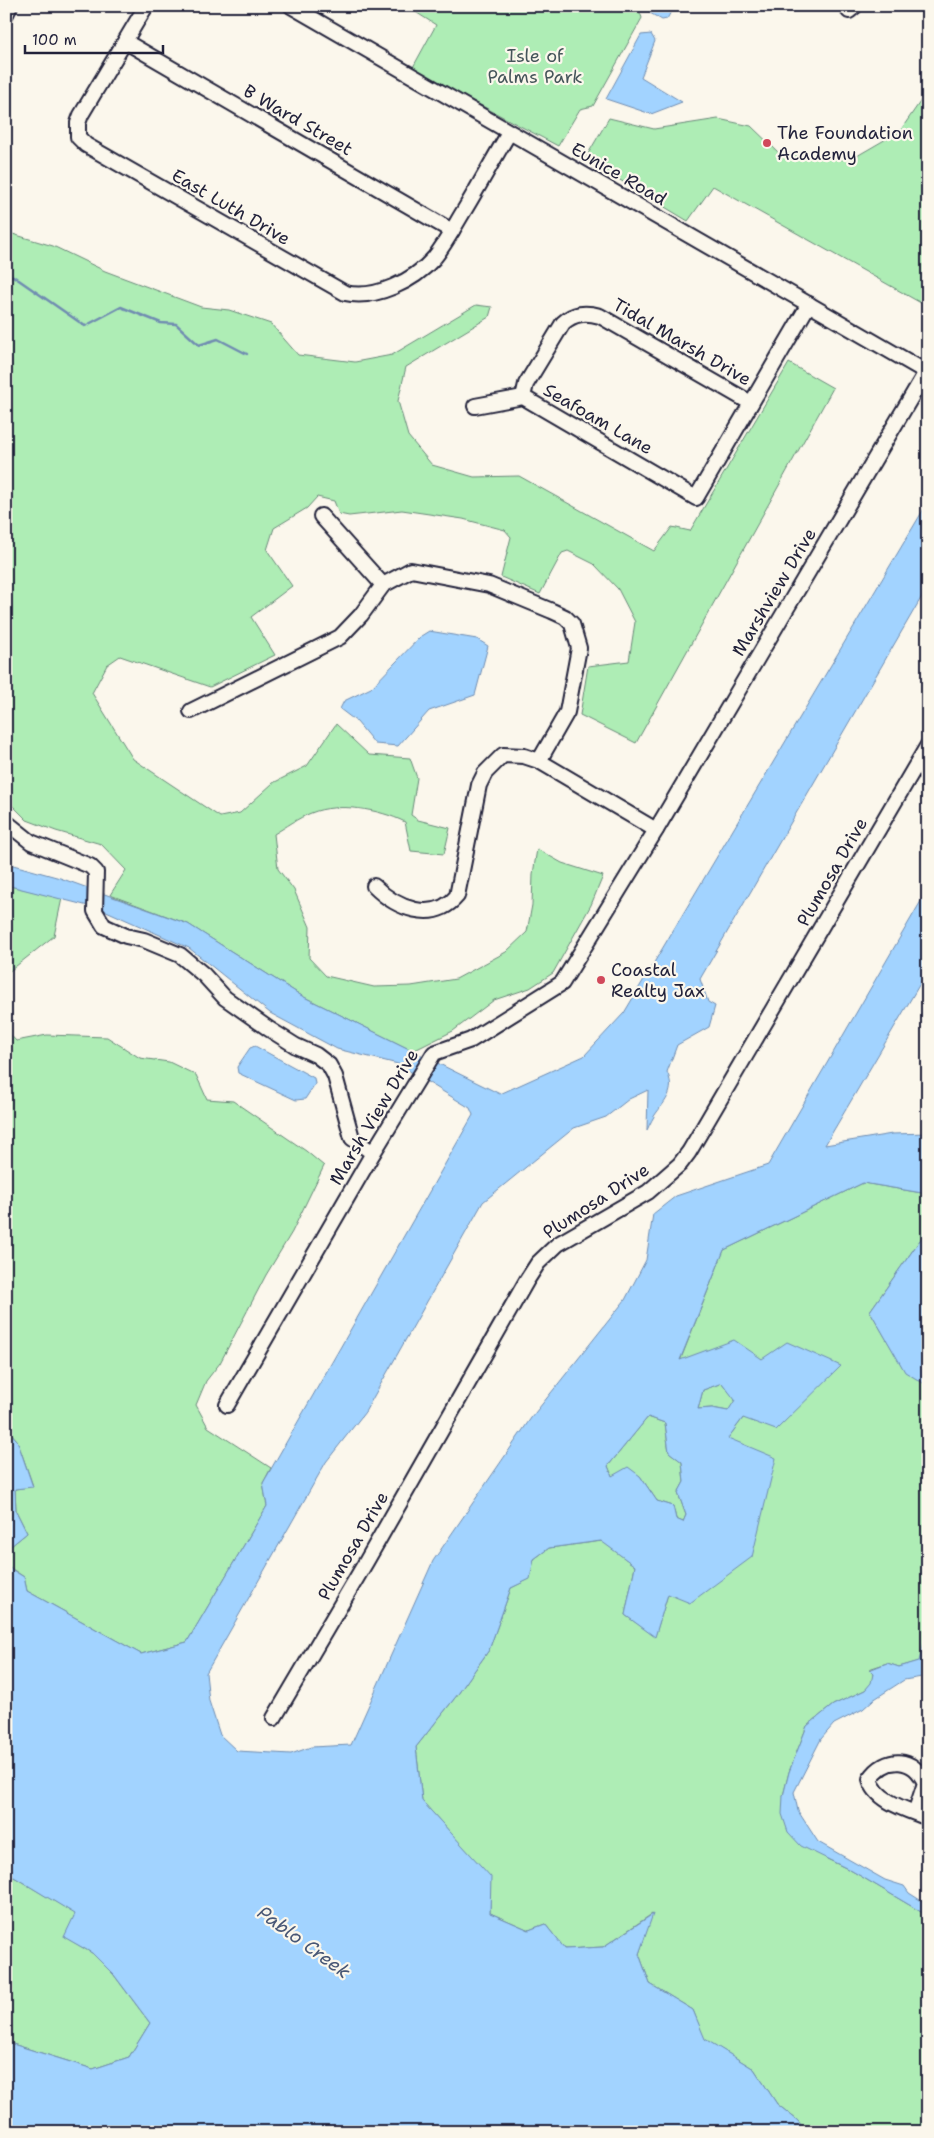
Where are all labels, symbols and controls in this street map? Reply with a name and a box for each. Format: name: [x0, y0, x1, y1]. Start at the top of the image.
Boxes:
scale bar: [25, 22, 162, 54]
text: 100 m: [32, 30, 77, 50]
park label: Isle of Palms Park: [487, 44, 583, 89]
street label: B Ward Street: [239, 79, 357, 161]
place label: The Foundation Academy: [777, 121, 913, 166]
street label: Eunice Road: [567, 137, 671, 211]
marker: The Foundation Academy: [761, 137, 773, 149]
street label: East Luth Drive: [167, 163, 295, 251]
street label: Tidal Marsh Drive: [608, 293, 756, 391]
street label: Seafoam Lane: [539, 378, 657, 460]
street label: Marshview Drive: [726, 523, 822, 661]
street label: Plumosa Drive: [791, 813, 873, 931]
place label: Coastal Realty Jax: [611, 958, 705, 1003]
marker: Coastal Realty Jax: [595, 974, 607, 986]
street label: Marsh View Drive: [324, 1044, 424, 1190]
street label: Plumosa Drive: [538, 1158, 654, 1244]
street label: Plumosa Drive: [312, 1487, 394, 1605]
water label: Pablo Creek: [253, 1900, 356, 1984]

